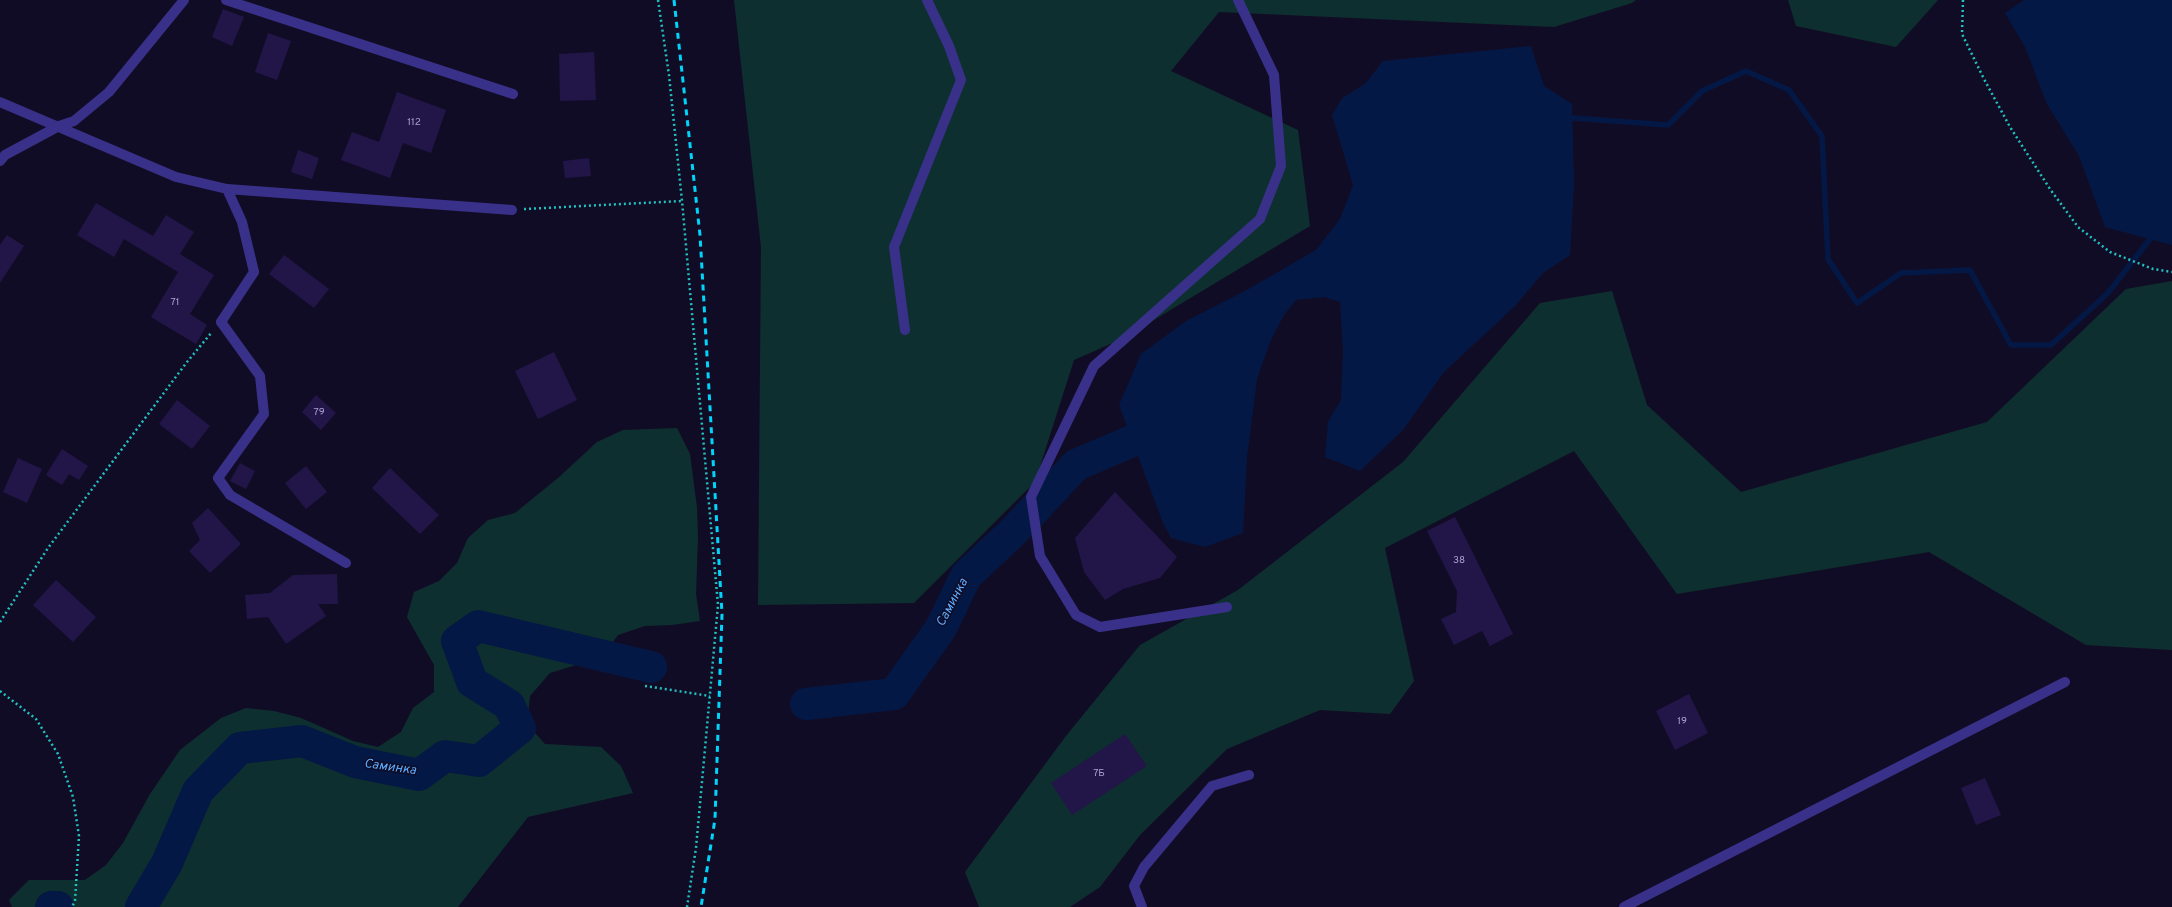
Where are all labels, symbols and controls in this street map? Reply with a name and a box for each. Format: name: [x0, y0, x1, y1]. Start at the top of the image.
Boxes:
house number: 112: [407, 117, 421, 129]
house number: 71: [170, 297, 180, 309]
house number: 79: [313, 407, 325, 419]
house number: 38: [1453, 555, 1465, 567]
water label: Саминка: [934, 576, 972, 630]
house number: 19: [1677, 716, 1687, 728]
water label: Саминка: [363, 757, 417, 779]
house number: 7Б: [1093, 768, 1105, 780]

